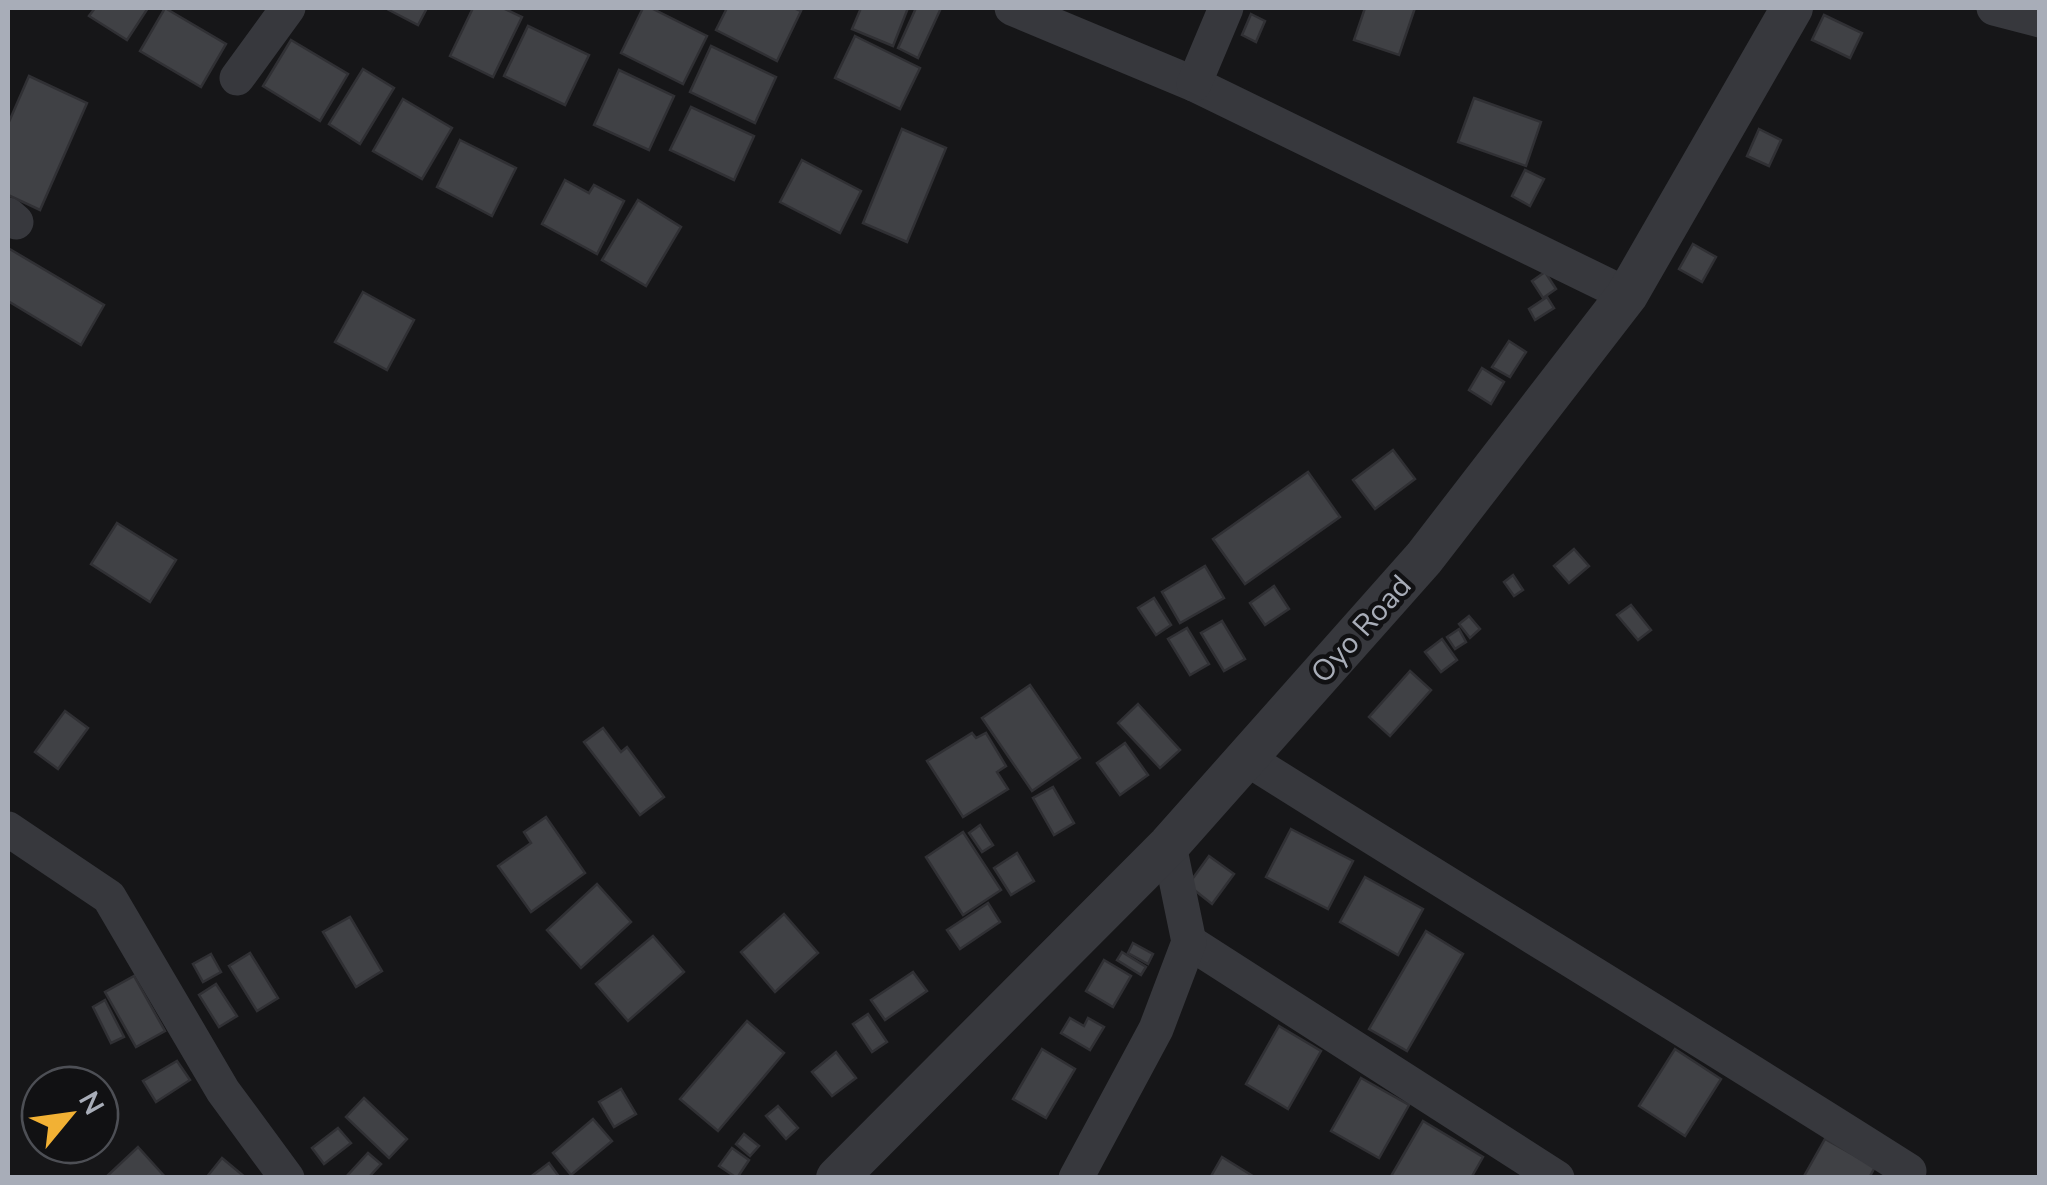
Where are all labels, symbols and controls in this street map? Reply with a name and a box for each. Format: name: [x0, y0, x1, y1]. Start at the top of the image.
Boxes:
street label: Oyo Road: [1302, 566, 1421, 692]
north arrow: [20, 1065, 120, 1165]
text: N: [69, 1085, 113, 1122]

